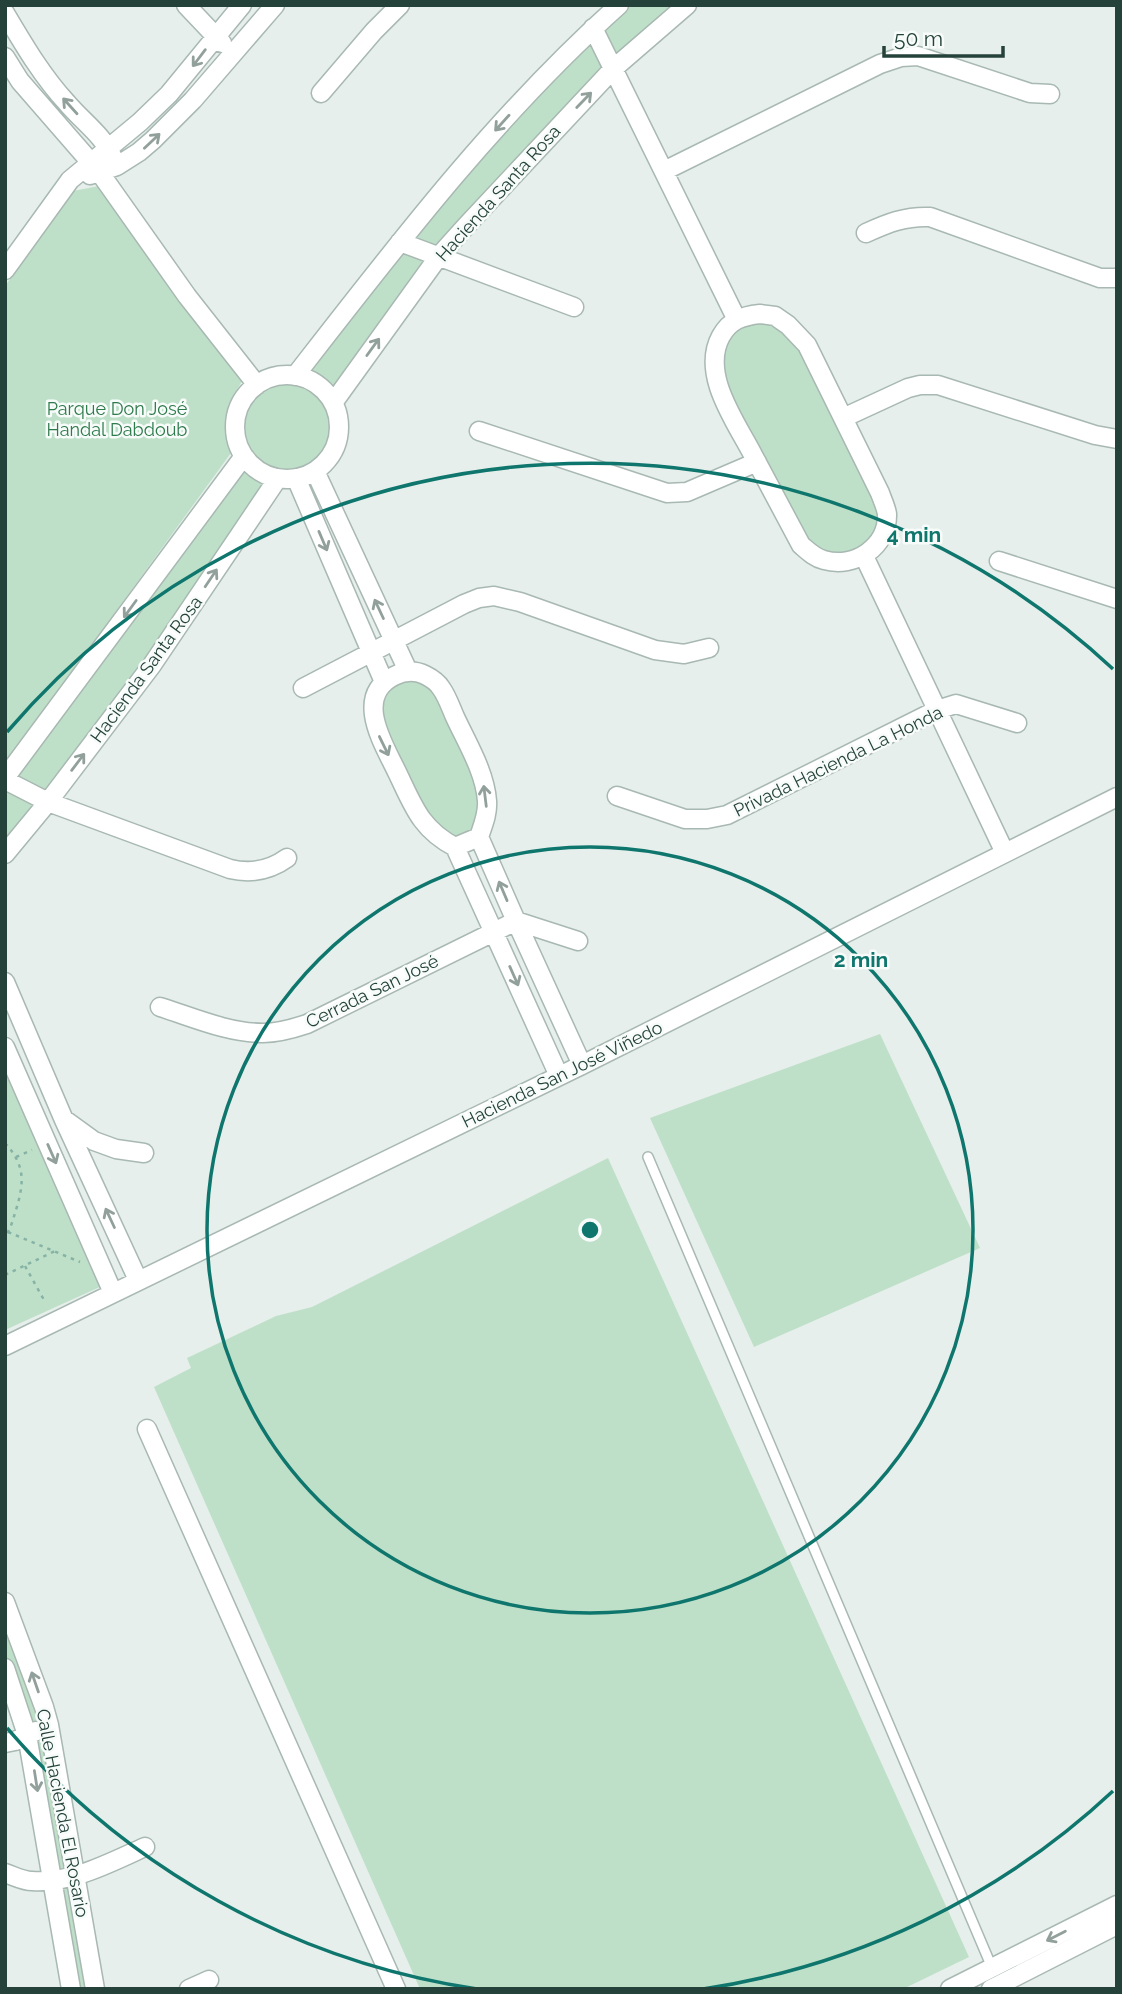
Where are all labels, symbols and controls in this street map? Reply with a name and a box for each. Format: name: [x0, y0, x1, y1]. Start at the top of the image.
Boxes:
scale bar: [884, 14, 1003, 58]
text: 50 m: [894, 26, 943, 51]
one-way arrow: [192, 49, 207, 67]
one-way arrow: [575, 92, 592, 109]
one-way arrow: [62, 97, 78, 115]
one-way arrow: [493, 114, 510, 131]
street label: Hacienda Santa Rosa: [431, 121, 565, 265]
one-way arrow: [143, 132, 160, 149]
one-way arrow: [366, 338, 381, 357]
park label: Parque Don José Handal Dabdoub: [47, 398, 188, 440]
text: 4 min: [887, 522, 941, 547]
one-way arrow: [317, 530, 330, 551]
one-way arrow: [204, 569, 218, 588]
street label: Hacienda Santa Rosa: [86, 592, 206, 746]
one-way arrow: [123, 599, 138, 618]
one-way arrow: [372, 599, 386, 620]
street label: Privada Hacienda La Honda: [730, 701, 946, 821]
one-way arrow: [378, 735, 392, 756]
one-way arrow: [70, 754, 85, 772]
one-way arrow: [479, 786, 492, 808]
one-way arrow: [496, 881, 509, 903]
text: 2 min: [834, 947, 888, 972]
street label: Cerrada San José: [302, 950, 442, 1032]
one-way arrow: [508, 965, 521, 986]
street label: Hacienda San José Viñedo: [458, 1016, 666, 1132]
one-way arrow: [46, 1143, 59, 1165]
one-way arrow: [102, 1208, 116, 1229]
centre of rings: [578, 1218, 602, 1242]
one-way arrow: [28, 1671, 40, 1693]
street label: Calle Hacienda El Rosario: [32, 1707, 94, 1919]
one-way arrow: [30, 1769, 43, 1792]
one-way arrow: [1046, 1929, 1067, 1943]

